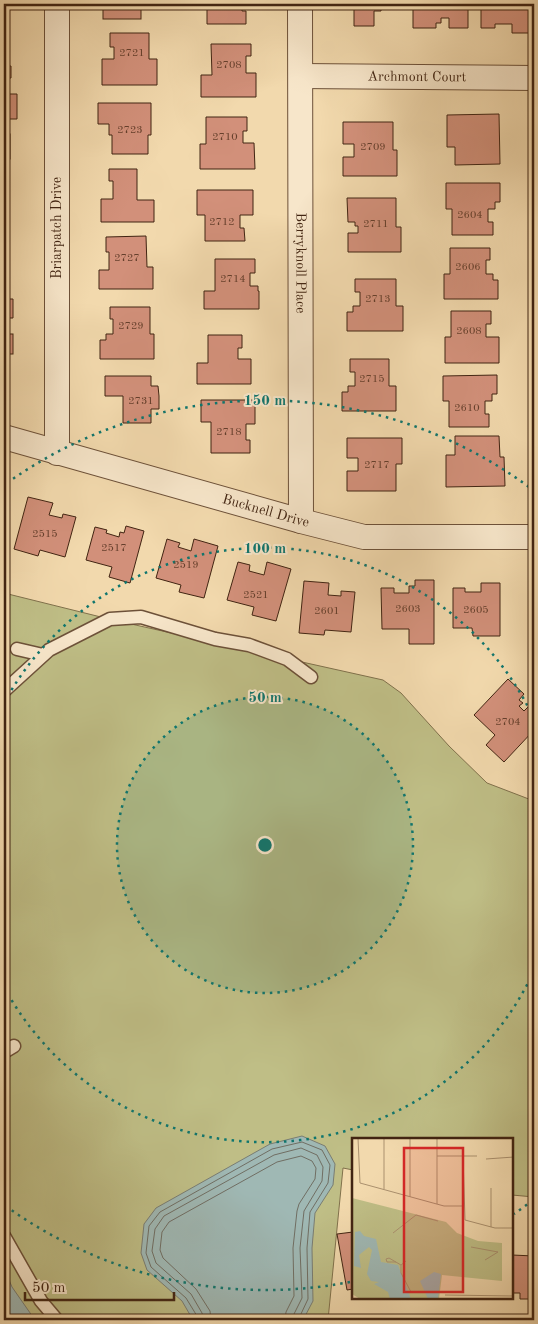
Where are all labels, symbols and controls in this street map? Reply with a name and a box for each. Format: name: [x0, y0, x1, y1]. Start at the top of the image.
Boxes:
house number: 2721: [119, 48, 145, 59]
house number: 2708: [216, 60, 242, 71]
street label: Archmont Court: [367, 70, 467, 84]
house number: 2723: [117, 125, 143, 136]
house number: 2710: [212, 132, 238, 143]
house number: 2709: [360, 142, 386, 153]
street label: Briarpatch Drive: [50, 177, 64, 279]
house number: 2604: [457, 210, 483, 221]
street label: Berryknoll Place: [293, 212, 308, 314]
house number: 2712: [209, 217, 235, 228]
house number: 2711: [363, 219, 389, 230]
house number: 2727: [114, 253, 140, 264]
house number: 2606: [455, 262, 481, 273]
house number: 2714: [220, 274, 246, 285]
house number: 2713: [365, 294, 391, 305]
house number: 2729: [118, 321, 144, 332]
house number: 2608: [456, 326, 482, 337]
house number: 2715: [359, 374, 385, 385]
text: 150 m: [244, 394, 286, 409]
house number: 2731: [128, 396, 154, 407]
house number: 2610: [454, 403, 480, 414]
house number: 2718: [216, 427, 242, 438]
house number: 2717: [364, 460, 390, 471]
street label: Bucknell Drive: [221, 492, 311, 530]
house number: 2515: [32, 529, 58, 540]
text: 100 m: [244, 542, 286, 557]
house number: 2517: [101, 543, 127, 554]
house number: 2519: [173, 560, 199, 571]
house number: 2521: [243, 590, 269, 601]
house number: 2603: [395, 604, 421, 615]
house number: 2605: [463, 605, 489, 616]
house number: 2601: [314, 606, 340, 617]
text: 50 m: [248, 691, 282, 706]
house number: 2704: [495, 717, 521, 728]
centre of rings: [256, 836, 274, 854]
inset map: [352, 1138, 513, 1299]
scale bar: [25, 1269, 174, 1301]
text: 50 m: [32, 1281, 66, 1296]

